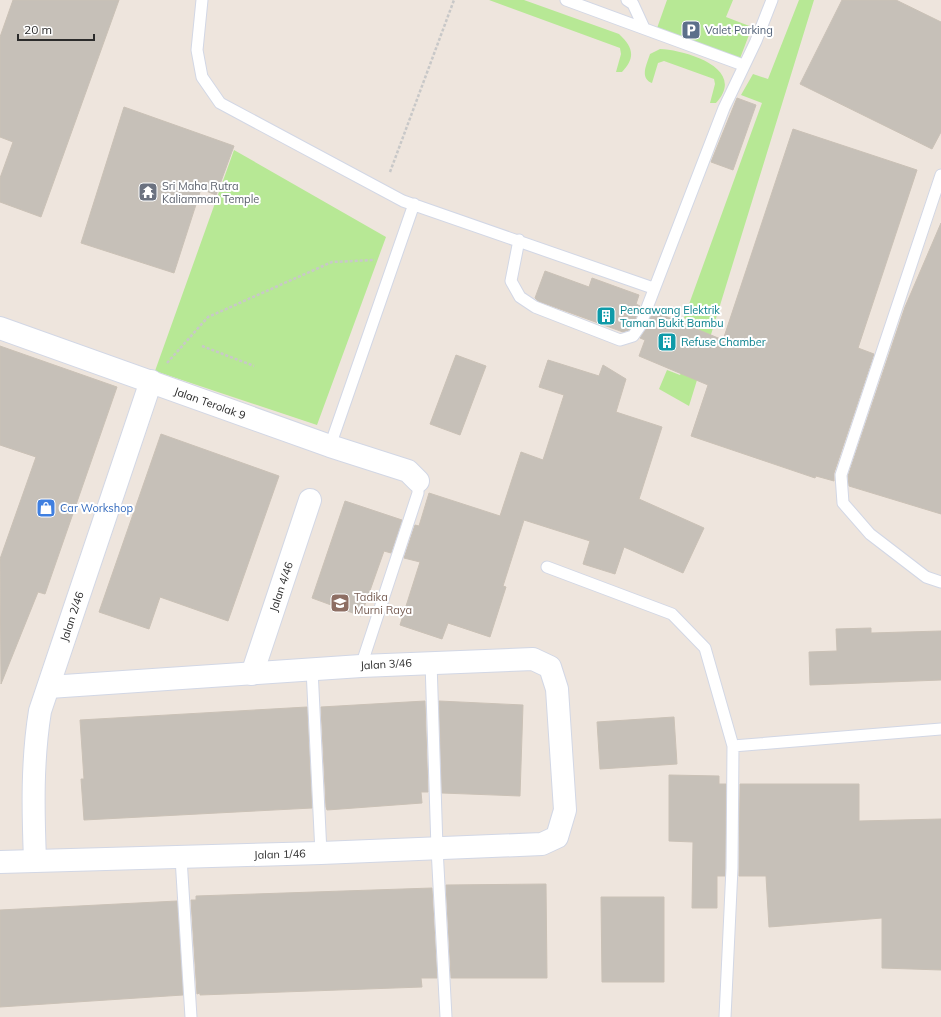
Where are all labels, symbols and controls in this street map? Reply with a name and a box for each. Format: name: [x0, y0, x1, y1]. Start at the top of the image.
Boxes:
scale bar: [18, 16, 94, 42]
parking icon: Valet Parking: [680, 19, 702, 41]
text: 20 m: [24, 22, 52, 37]
place label: Valet Parking: [705, 23, 773, 37]
place label: Sri Maha Rutra Kaliamman Temple: [162, 179, 259, 206]
temple icon: Sri Maha Rutra Kaliamman Temple: [137, 181, 159, 203]
place label: Pencawang Elektrik Taman Bukit Bambu: [620, 303, 724, 330]
building icon: Pencawang Elektrik Taman Bukit Bambu: [595, 305, 617, 327]
building icon: Refuse Chamber: [656, 331, 678, 353]
place label: Refuse Chamber: [681, 335, 766, 349]
street label: Jalan Terolak 9: [172, 384, 248, 422]
shop icon: Car Workshop: [35, 497, 57, 519]
place label: Car Workshop: [60, 501, 133, 515]
street label: Jalan 4/46: [266, 560, 296, 613]
street label: Jalan 2/46: [57, 589, 87, 643]
place label: Tadika Murni Raya: [354, 590, 412, 617]
school or university icon: Tadika Murni Raya: [329, 592, 351, 614]
street label: Jalan 3/46: [360, 656, 413, 672]
street label: Jalan 1/46: [254, 846, 306, 862]

